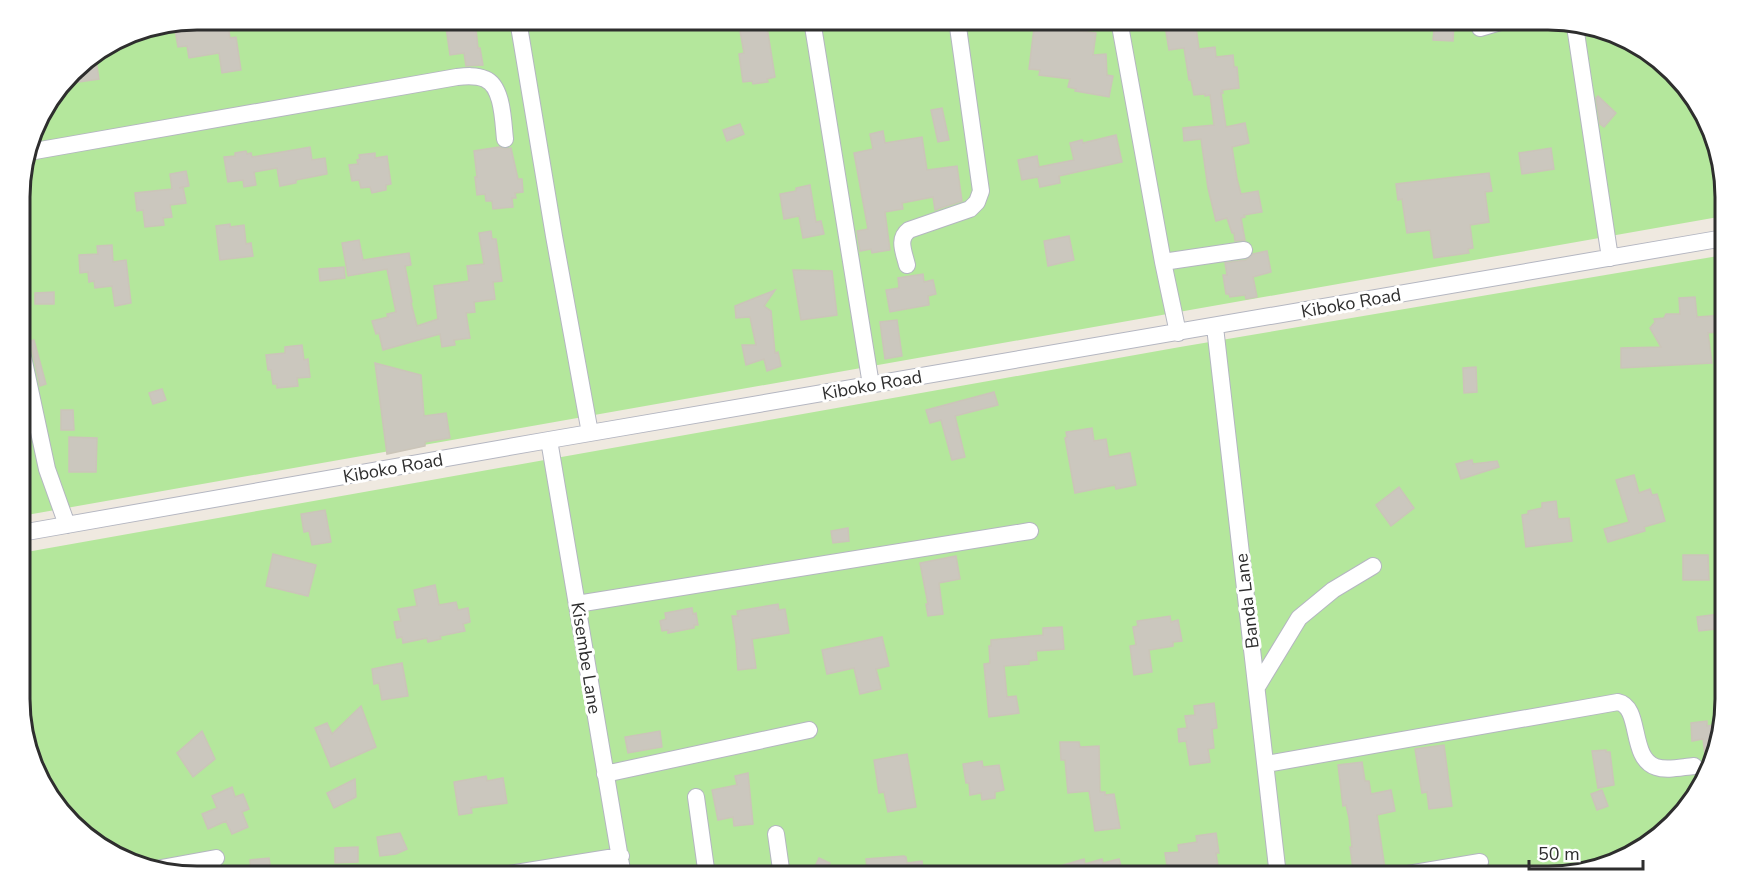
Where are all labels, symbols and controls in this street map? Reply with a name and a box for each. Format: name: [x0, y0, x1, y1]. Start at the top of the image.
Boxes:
street label: Kiboko Road: [1299, 282, 1403, 324]
street label: Kiboko Road: [820, 364, 924, 406]
street label: Kiboko Road: [341, 447, 445, 489]
street label: Banda Lane: [1229, 552, 1265, 650]
street label: Kisembe Lane: [565, 600, 607, 716]
scale bar: [1529, 833, 1643, 871]
text: 50 m: [1538, 842, 1580, 866]

